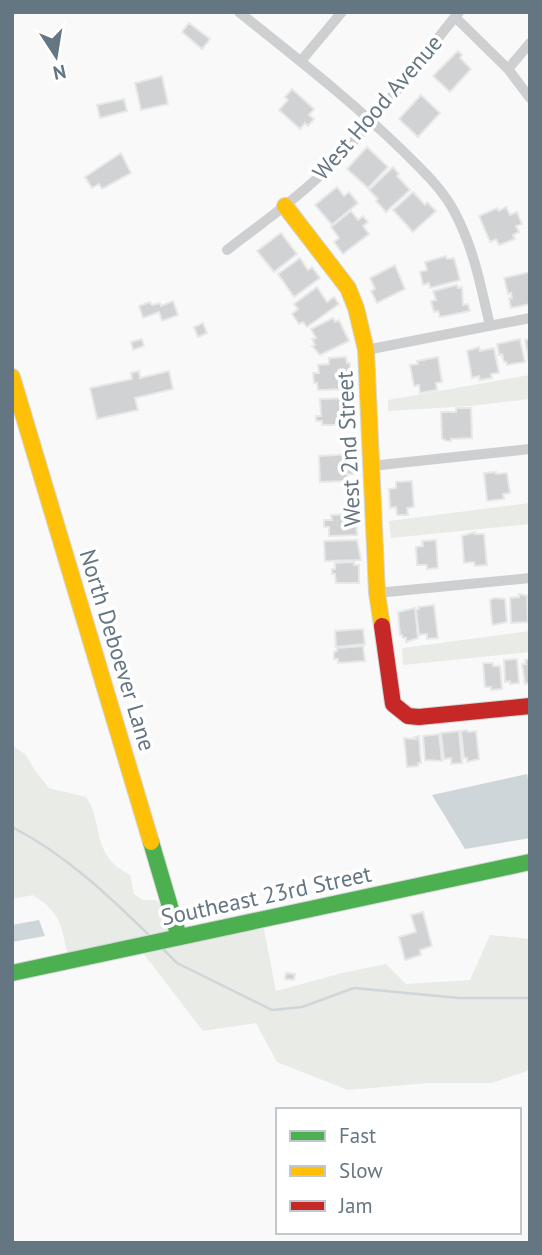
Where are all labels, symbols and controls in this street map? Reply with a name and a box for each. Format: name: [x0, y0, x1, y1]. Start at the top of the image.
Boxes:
north arrow: [21, 21, 91, 91]
street label: West Hood Avenue: [306, 28, 448, 186]
text: N: [51, 60, 68, 86]
street label: West 2nd Street: [329, 370, 367, 528]
street label: North Deboever Lane: [74, 546, 162, 754]
street label: Southeast 23rd Street: [158, 859, 374, 931]
legend: [276, 1108, 521, 1234]
text: Fast: [339, 1122, 376, 1149]
text: Slow: [339, 1157, 383, 1184]
text: Jam: [338, 1192, 373, 1219]

